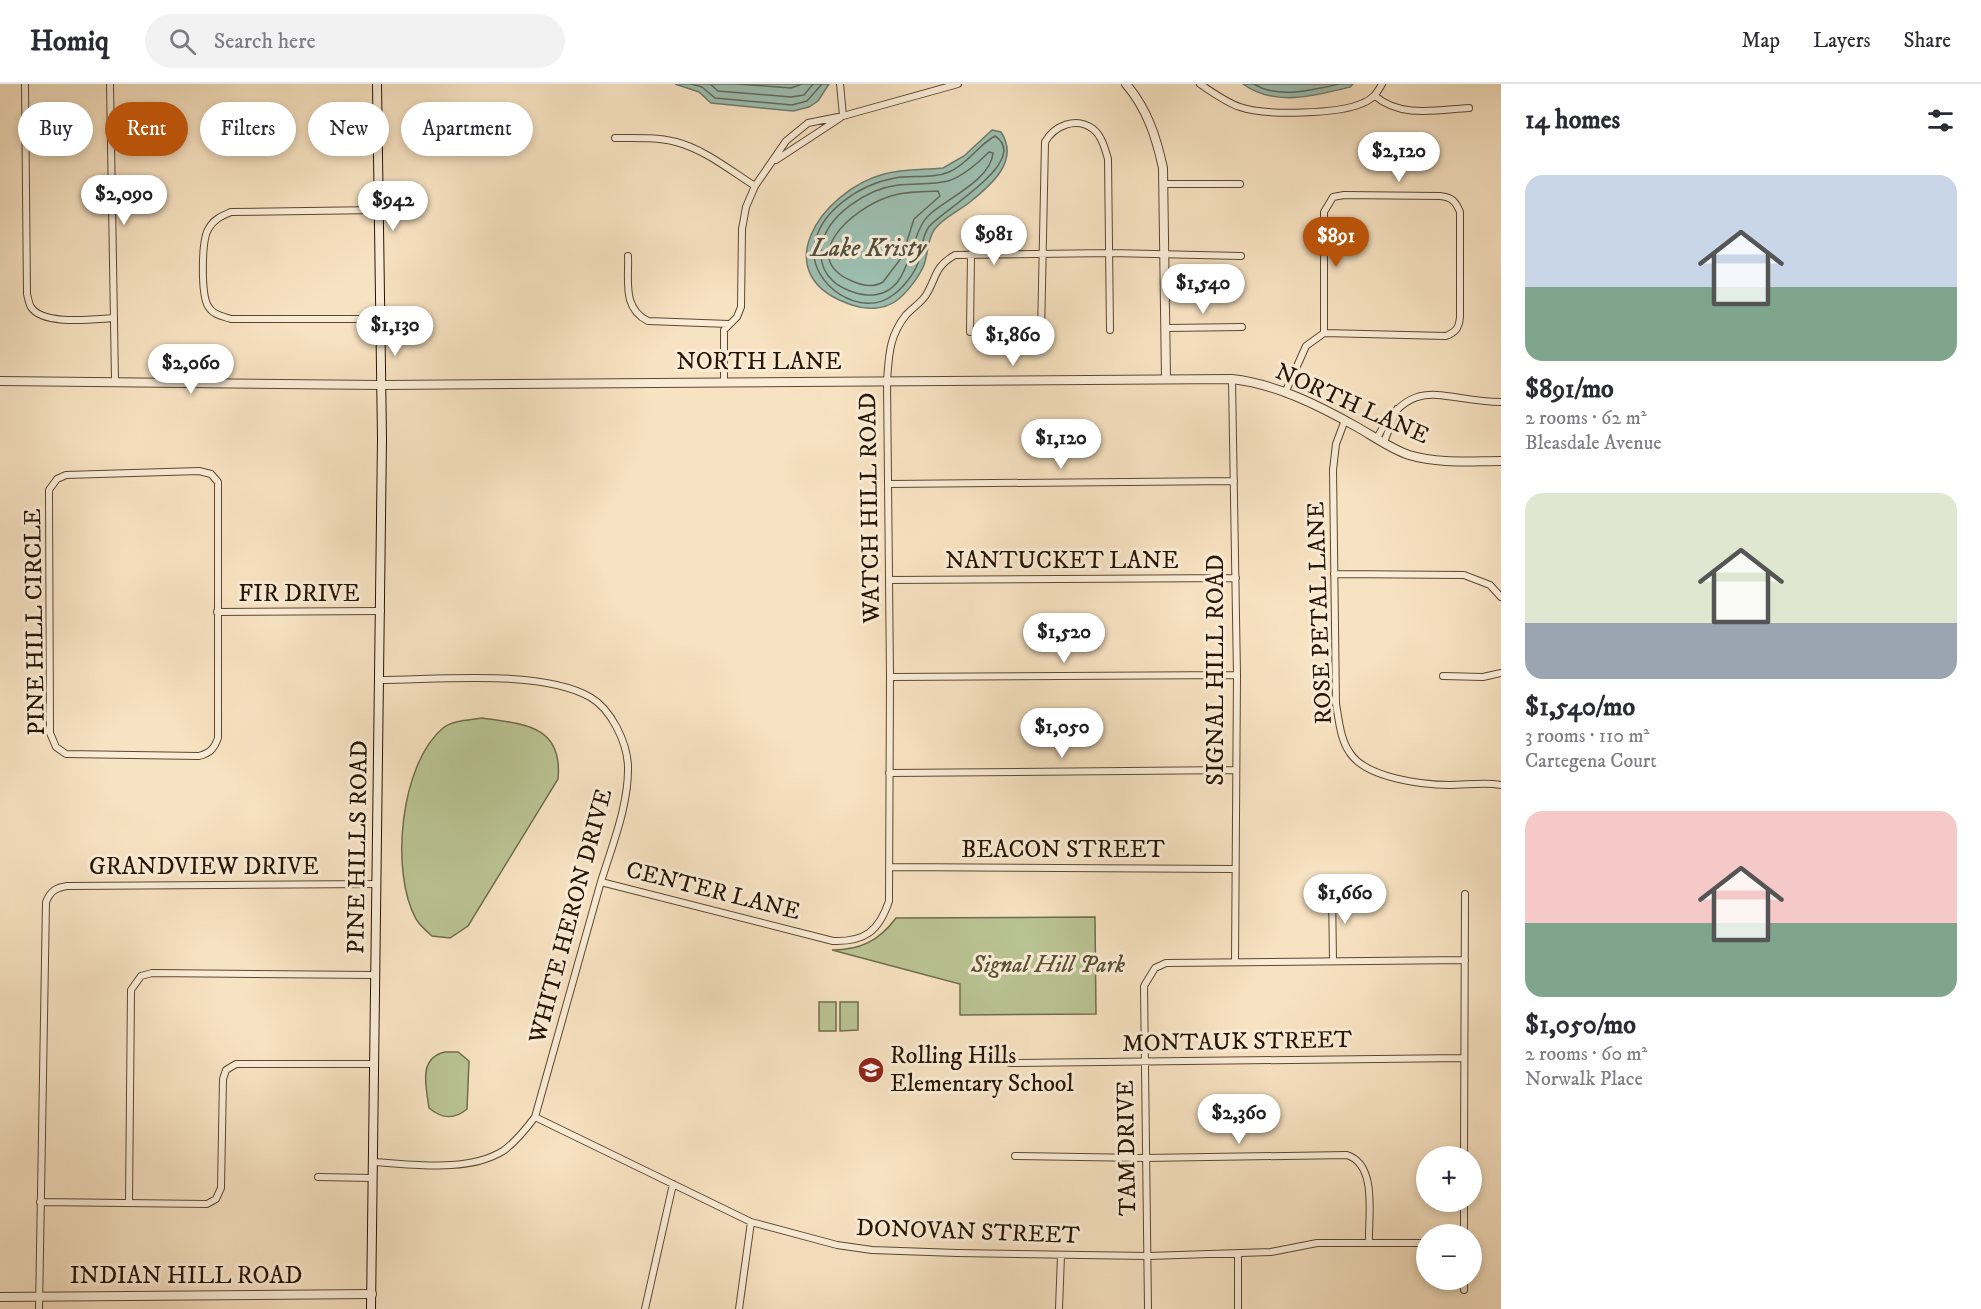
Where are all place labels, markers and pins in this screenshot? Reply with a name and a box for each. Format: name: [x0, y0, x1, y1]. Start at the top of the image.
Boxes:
pin: $2,120: [1350, 132, 1448, 183]
pin: $2,090: [75, 175, 173, 226]
pin: $942: [357, 181, 429, 232]
pin: $981: [958, 215, 1030, 266]
pin: $891: [1300, 217, 1372, 268]
pin: $1,540: [1154, 264, 1252, 315]
pin: $1,130: [346, 306, 444, 357]
pin: $1,860: [964, 316, 1062, 367]
pin: $2,060: [142, 344, 240, 395]
pin: $1,120: [1012, 419, 1110, 470]
pin: $1,520: [1015, 613, 1113, 664]
pin: $1,050: [1013, 708, 1111, 759]
pin: $1,660: [1296, 874, 1394, 925]
place label: Rolling Hills Elementary School: [890, 1041, 1074, 1099]
school or university icon: Rolling Hills Elementary School: [856, 1055, 886, 1085]
pin: $2,360: [1190, 1094, 1288, 1145]

